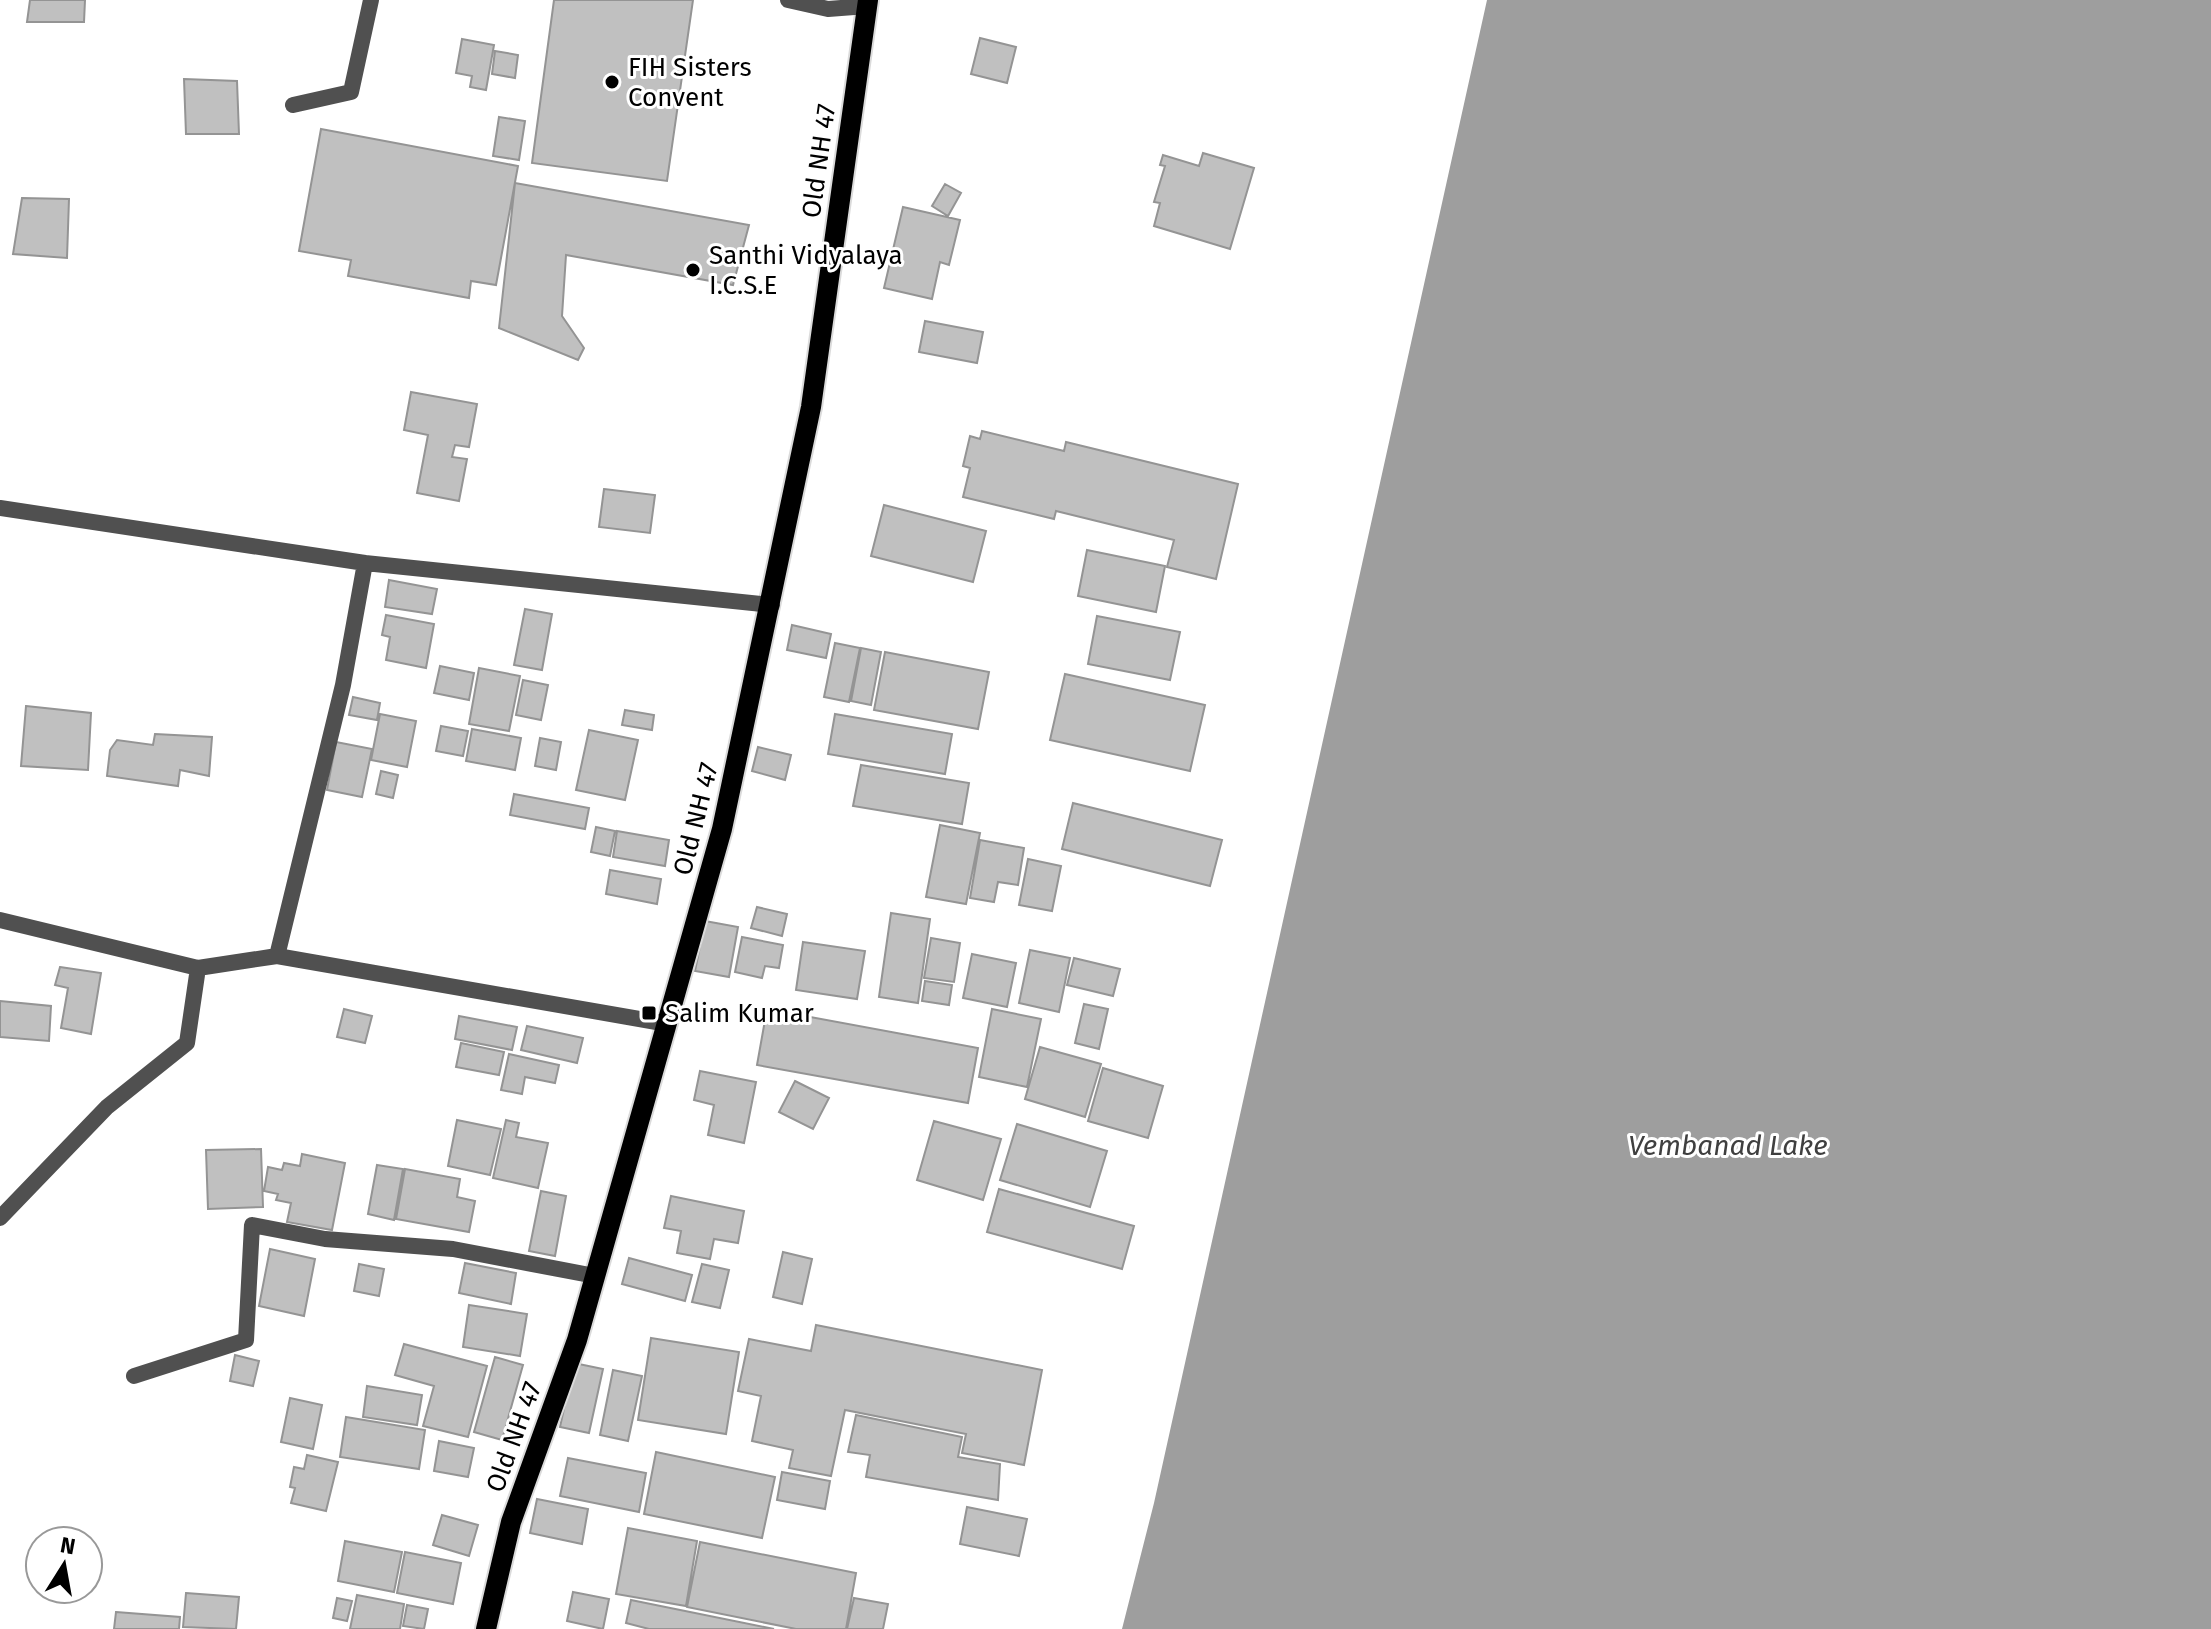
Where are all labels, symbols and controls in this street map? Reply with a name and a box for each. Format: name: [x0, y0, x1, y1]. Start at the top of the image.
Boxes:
place label: FIH Sisters Convent: [628, 52, 752, 113]
marker: FIH Sisters Convent: [603, 73, 621, 91]
street label: Old NH 47: [796, 102, 842, 220]
place label: Santhi Vidyalaya I.C.S.E: [709, 240, 903, 301]
marker: Santhi Vidyalaya I.C.S.E: [684, 261, 702, 279]
street label: Old NH 47: [667, 759, 725, 879]
place label: Salim Kumar: [665, 998, 814, 1029]
marker: Salim Kumar: [640, 1004, 658, 1022]
water label: Vembanad Lake: [1628, 1129, 1828, 1162]
street label: Old NH 47: [480, 1378, 548, 1496]
north arrow: [24, 1525, 104, 1605]
text: N: [58, 1531, 77, 1561]

